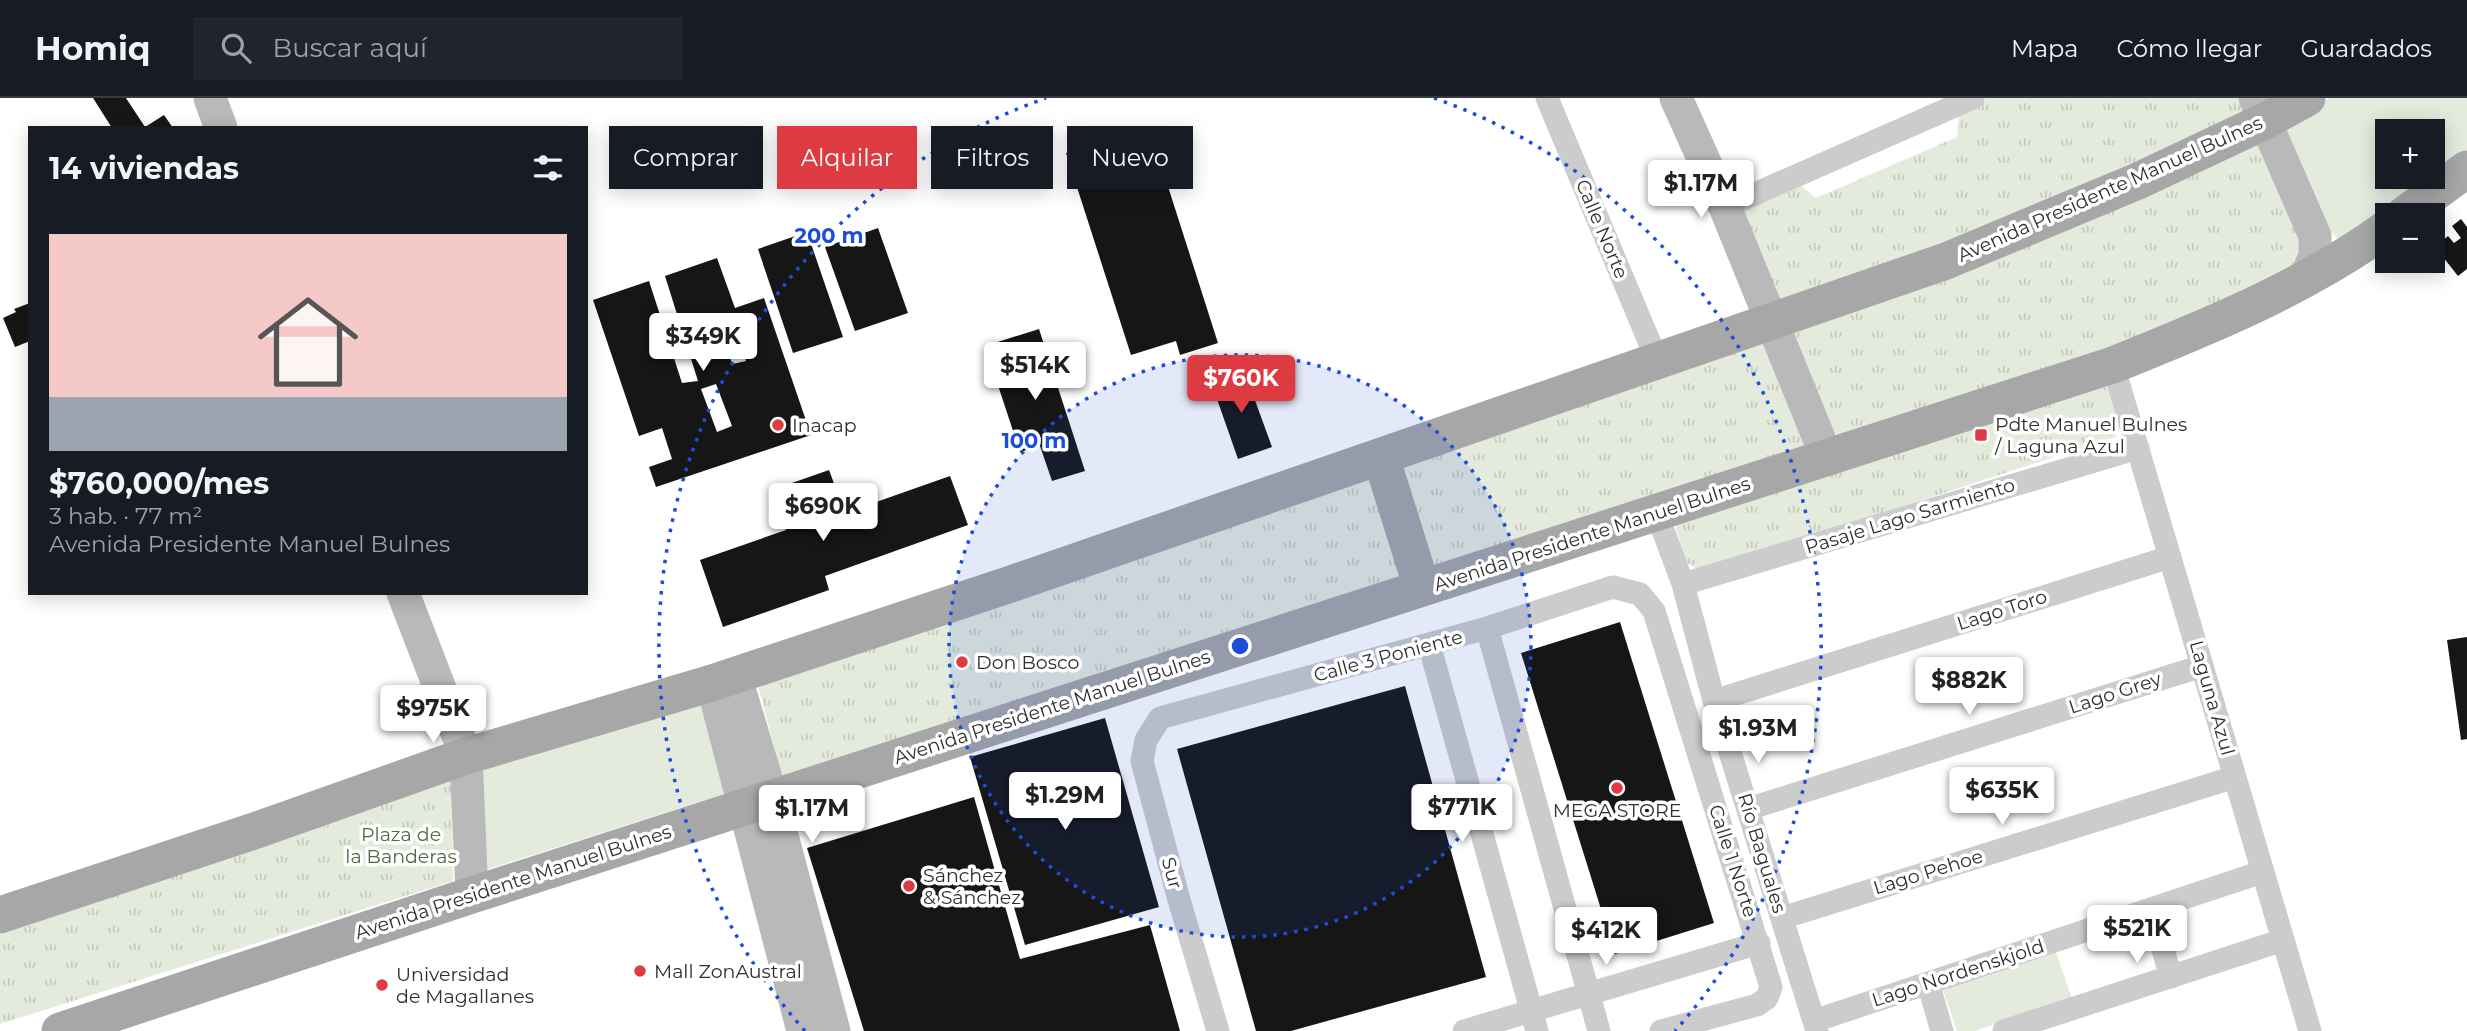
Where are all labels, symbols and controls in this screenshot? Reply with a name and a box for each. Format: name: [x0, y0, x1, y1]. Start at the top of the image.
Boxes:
search box: [193, 17, 683, 80]
text: Homiq: [35, 28, 151, 68]
icon: search: [217, 29, 255, 67]
text: Buscar aquí: [273, 32, 427, 64]
text: Mapa: [2011, 34, 2078, 63]
text: Cómo llegar: [2116, 34, 2262, 63]
text: Guardados: [2300, 34, 2432, 63]
street label: Avenida Presidente Manuel Bulnes: [1954, 111, 2266, 267]
map controls: [2375, 119, 2445, 273]
button: +: [2375, 119, 2445, 189]
chip: Comprar: [609, 126, 763, 189]
chip: Alquilar: [777, 126, 917, 189]
chip: Filtros: [931, 126, 1053, 189]
chip: Nuevo: [1067, 126, 1193, 189]
icon: filters: [529, 149, 567, 187]
text: 14 viviendas: [49, 150, 239, 187]
pin: $1.17M: [1644, 160, 1758, 220]
text: $1.17M: [1664, 169, 1738, 197]
street label: Calle Norte: [1571, 176, 1633, 282]
button: −: [2375, 203, 2445, 273]
text: 200 m: [795, 223, 863, 248]
icon: home: [245, 279, 371, 405]
pin: $349K: [654, 314, 752, 373]
text: $349K: [665, 322, 741, 350]
pin: $514K: [986, 342, 1084, 402]
text: $514K: [1000, 351, 1070, 379]
pin: $760K: [1192, 356, 1290, 415]
text: $760K: [1203, 364, 1279, 392]
place label: Pdte Manuel Bulnes / Laguna Azul: [1994, 413, 2187, 458]
place label: Inacap: [792, 414, 857, 437]
marker: Inacap: [770, 417, 786, 433]
marker: Pdte Manuel Bulnes / Laguna Azul: [1973, 427, 1989, 443]
text: 100 m: [1002, 428, 1066, 453]
text: $760,000/mes: [49, 465, 269, 502]
street label: Avenida Presidente Manuel Bulnes: [1431, 472, 1753, 596]
street label: Pasaje Lago Sarmiento: [1802, 473, 2018, 559]
pin: $690K: [774, 484, 872, 543]
text: $690K: [785, 492, 861, 520]
text: 3 hab. · 77 m²: [49, 502, 203, 530]
text: Avenida Presidente Manuel Bulnes: [49, 530, 450, 558]
street label: Lago Toro: [1954, 585, 2050, 635]
street label: Calle 3 Poniente: [1311, 625, 1465, 687]
centre of rings: [1228, 634, 1252, 658]
street label: Laguna Azul: [2185, 638, 2239, 758]
street label: Avenida Presidente Manuel Bulnes: [891, 645, 1213, 769]
place label: Don Bosco: [976, 651, 1079, 674]
marker: Don Bosco: [954, 654, 970, 670]
pin: $882K: [1920, 658, 2018, 717]
text: $882K: [1931, 666, 2007, 694]
street label: Lago Grey: [2066, 667, 2165, 719]
pin: $975K: [384, 686, 482, 745]
text: $975K: [396, 694, 470, 722]
pin: $1.93M: [1701, 706, 1815, 765]
text: $1.93M: [1718, 714, 1798, 742]
pin: $635K: [1953, 768, 2051, 827]
pin: $1.29M: [1008, 772, 1122, 832]
text: $635K: [1965, 776, 2039, 804]
marker: MEGA STORE: [1609, 780, 1625, 796]
text: $1.29M: [1025, 781, 1105, 809]
pin: $771K: [1413, 784, 1511, 844]
pin: $1.17M: [755, 786, 869, 845]
street label: Río Baguales: [1733, 790, 1791, 916]
text: $771K: [1427, 793, 1497, 821]
text: $1.17M: [775, 794, 849, 822]
place label: MEGA STORE: [1553, 799, 1681, 822]
street label: Calle 1 Norte: [1704, 802, 1762, 920]
street label: Avenida Presidente Manuel Bulnes: [352, 820, 674, 944]
park label: Plaza de la Banderas: [345, 823, 457, 868]
street label: Lago Pehoe: [1870, 844, 1986, 900]
street label: Sur: [1157, 855, 1187, 891]
place label: Sánchez & Sánchez: [923, 864, 1021, 909]
marker: Sánchez & Sánchez: [901, 878, 917, 894]
pin: $521K: [2088, 906, 2186, 965]
pin: $412K: [1557, 908, 1655, 967]
text: $521K: [2103, 914, 2171, 942]
text: $412K: [1571, 916, 1641, 944]
street label: Lago Nordenskjold: [1869, 934, 2047, 1012]
place label: Mall ZonAustral: [654, 960, 802, 983]
place label: Universidad de Magallanes: [396, 963, 534, 1008]
marker: Mall ZonAustral: [632, 963, 648, 979]
marker: Universidad de Magallanes: [374, 977, 390, 993]

